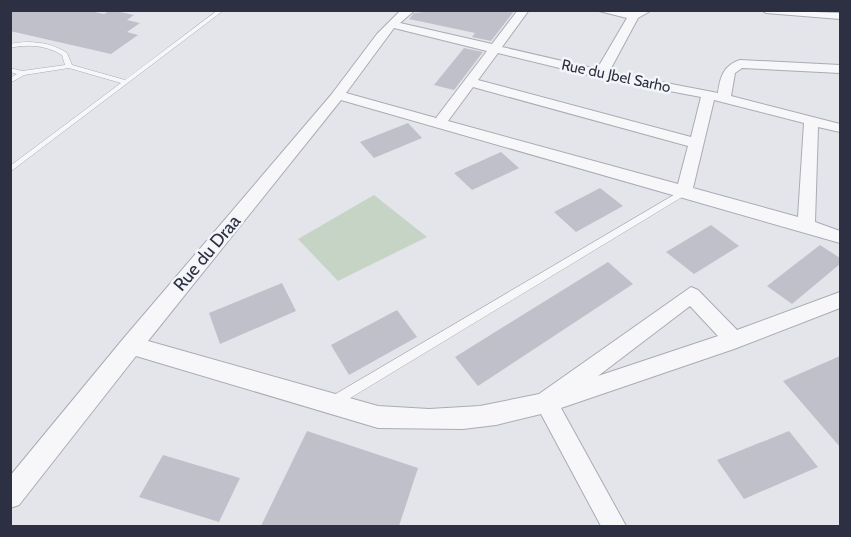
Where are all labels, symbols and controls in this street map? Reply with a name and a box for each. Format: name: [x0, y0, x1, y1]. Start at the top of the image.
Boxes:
street label: Rue du Jbel Sarho: [560, 56, 672, 96]
street label: Rue du Draa: [169, 210, 245, 296]

